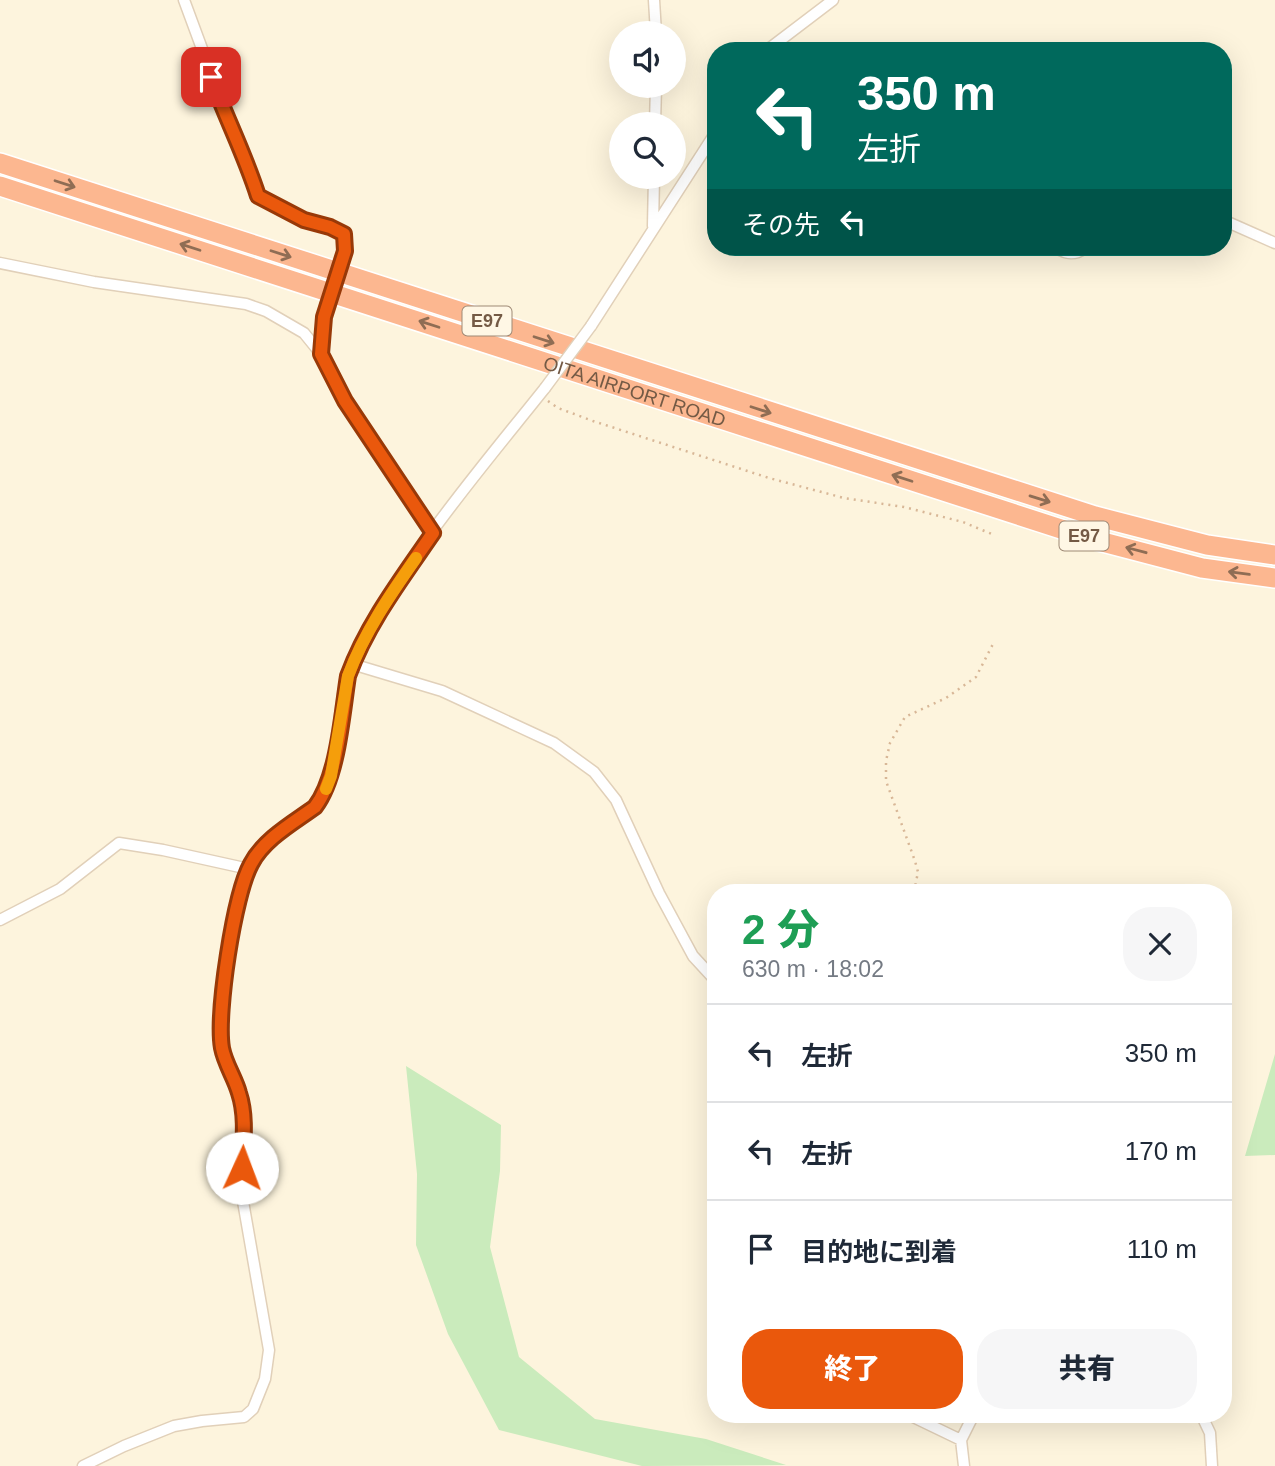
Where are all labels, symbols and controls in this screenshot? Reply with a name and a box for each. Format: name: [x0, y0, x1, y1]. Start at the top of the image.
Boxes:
map controls: [609, 21, 686, 189]
button: sound: [609, 21, 686, 98]
pin: [181, 47, 241, 107]
icon: arrive: [192, 58, 230, 96]
text: 350 m: [857, 66, 996, 120]
icon: left: [742, 70, 833, 161]
button: search: [609, 112, 686, 189]
text: 左折: [857, 131, 921, 167]
one-way arrow: [54, 179, 76, 192]
icon: left: [834, 203, 872, 241]
text: その先: [742, 210, 820, 240]
one-way arrow: [179, 240, 201, 252]
one-way arrow: [270, 249, 292, 262]
road number: E97: [462, 306, 512, 335]
one-way arrow: [419, 317, 441, 329]
one-way arrow: [533, 334, 555, 347]
street label: OITA AIRPORT ROAD: [541, 352, 728, 431]
one-way arrow: [750, 404, 772, 417]
one-way arrow: [891, 471, 913, 484]
one-way arrow: [1028, 494, 1050, 506]
road number: E97: [1060, 522, 1108, 550]
one-way arrow: [1125, 543, 1147, 556]
one-way arrow: [1228, 566, 1251, 579]
text: 2 分: [742, 906, 819, 953]
button: close: [1123, 907, 1197, 981]
text: 630 m · 18:02: [742, 956, 884, 982]
icon: left: [742, 1034, 780, 1072]
text: 350 m: [1125, 1038, 1197, 1068]
text: 左折: [801, 1041, 853, 1071]
position arrow: [205, 1131, 279, 1205]
icon: left: [742, 1132, 780, 1170]
text: 170 m: [1125, 1136, 1197, 1166]
text: 左折: [801, 1139, 853, 1169]
icon: arrive: [742, 1230, 780, 1268]
text: 110 m: [1127, 1234, 1197, 1264]
text: 目的地に到着: [801, 1237, 957, 1267]
button: 終了: [742, 1329, 963, 1409]
button: 共有: [977, 1329, 1197, 1409]

